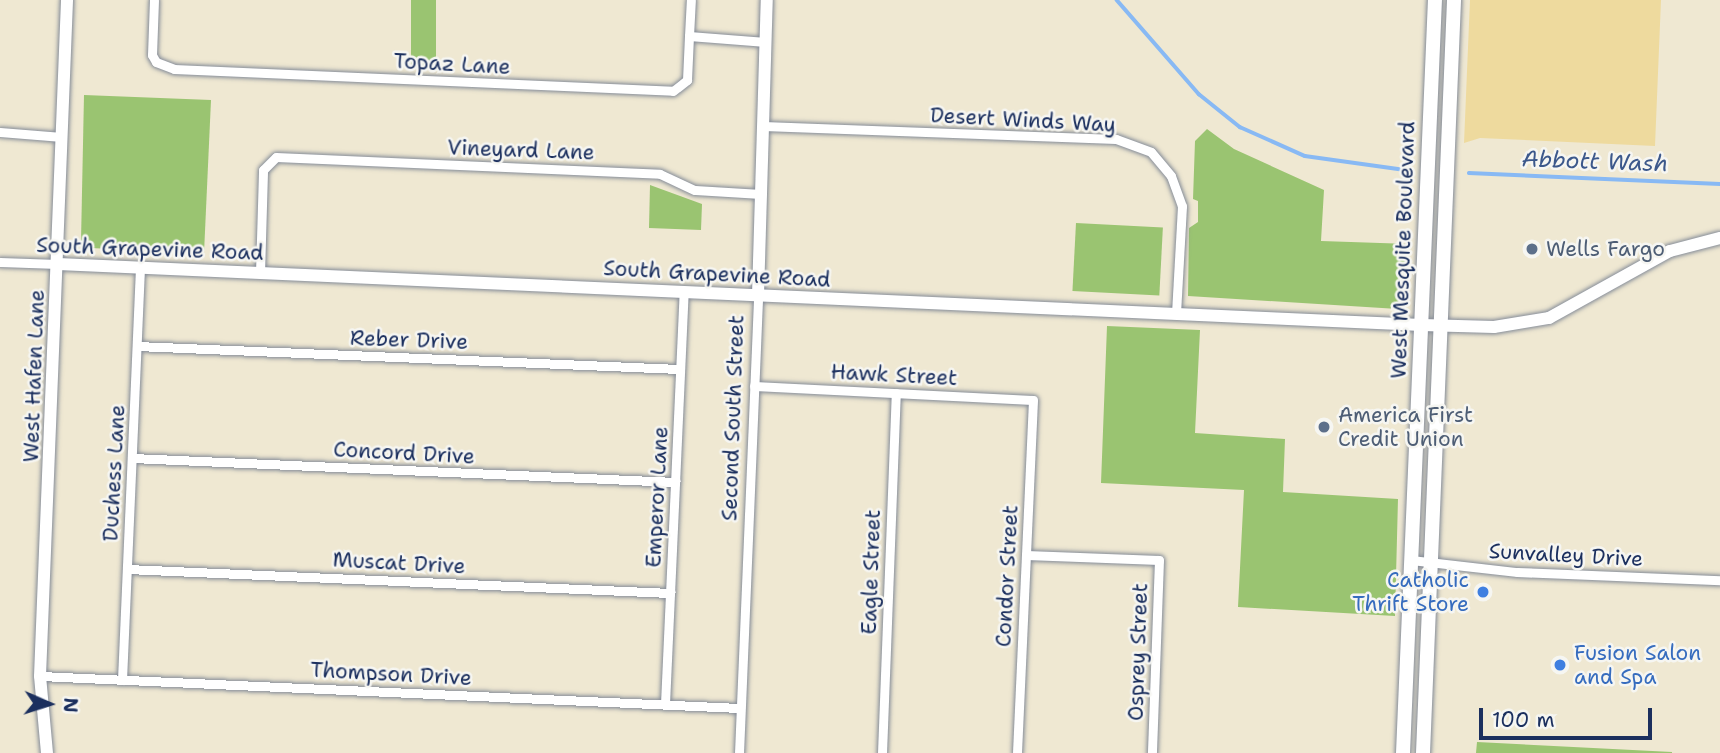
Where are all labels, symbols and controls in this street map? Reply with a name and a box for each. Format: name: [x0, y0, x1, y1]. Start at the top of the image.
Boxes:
street label: Topaz Lane: [393, 48, 511, 80]
street label: Desert Winds Way: [930, 103, 1116, 137]
street label: West Mesquite Boulevard: [1386, 121, 1420, 379]
street label: Vineyard Lane: [447, 135, 595, 165]
water label: Abbott Wash: [1521, 145, 1669, 177]
street label: South Grapevine Road: [36, 232, 264, 266]
place label: Wells Fargo: [1546, 236, 1665, 262]
marker: Wells Fargo: [1524, 241, 1540, 257]
street label: South Grapevine Road: [603, 255, 831, 293]
street label: West Hafen Lane: [18, 289, 50, 463]
street label: Second South Street: [717, 315, 749, 521]
street label: Reber Drive: [350, 325, 468, 355]
street label: Hawk Street: [830, 359, 958, 391]
place label: America First Credit Union: [1338, 402, 1473, 452]
street label: Duchess Lane: [98, 404, 130, 542]
marker: America First Credit Union: [1316, 419, 1332, 435]
street label: Emperor Lane: [641, 426, 673, 568]
street label: Concord Drive: [333, 437, 475, 469]
street label: Condor Street: [991, 504, 1023, 648]
street label: Eagle Street: [856, 509, 886, 635]
street label: Sunvalley Drive: [1488, 538, 1644, 572]
street label: Muscat Drive: [332, 547, 466, 579]
place label: Catholic Thrift Store: [1352, 567, 1469, 617]
street label: Osprey Street: [1123, 583, 1153, 721]
marker: Catholic Thrift Store: [1475, 584, 1491, 600]
place label: Fusion Salon and Spa: [1574, 640, 1701, 690]
street label: Thompson Drive: [310, 657, 472, 691]
marker: Fusion Salon and Spa: [1552, 657, 1568, 673]
north arrow: [14, 669, 84, 739]
scale bar: [1482, 694, 1655, 738]
text: N: [58, 697, 83, 713]
text: 100 m: [1492, 706, 1555, 734]

